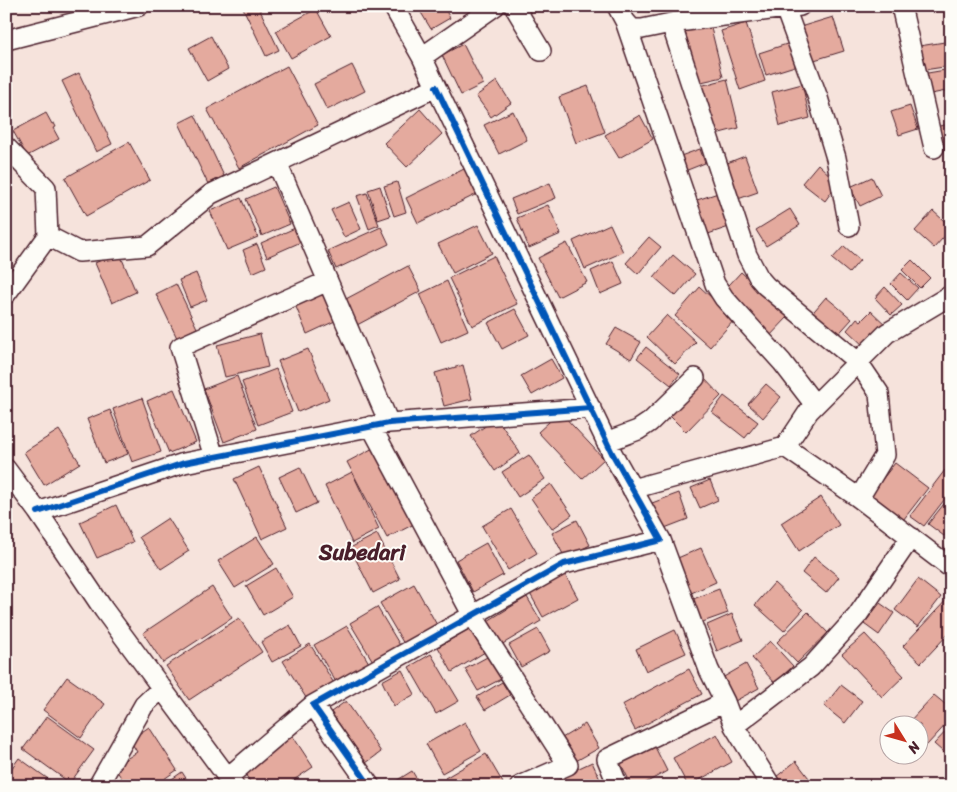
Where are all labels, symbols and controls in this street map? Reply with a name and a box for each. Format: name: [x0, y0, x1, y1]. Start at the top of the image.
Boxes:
district label: Subedari: [318, 533, 407, 572]
north arrow: [880, 714, 930, 764]
text: N: [901, 735, 927, 759]

